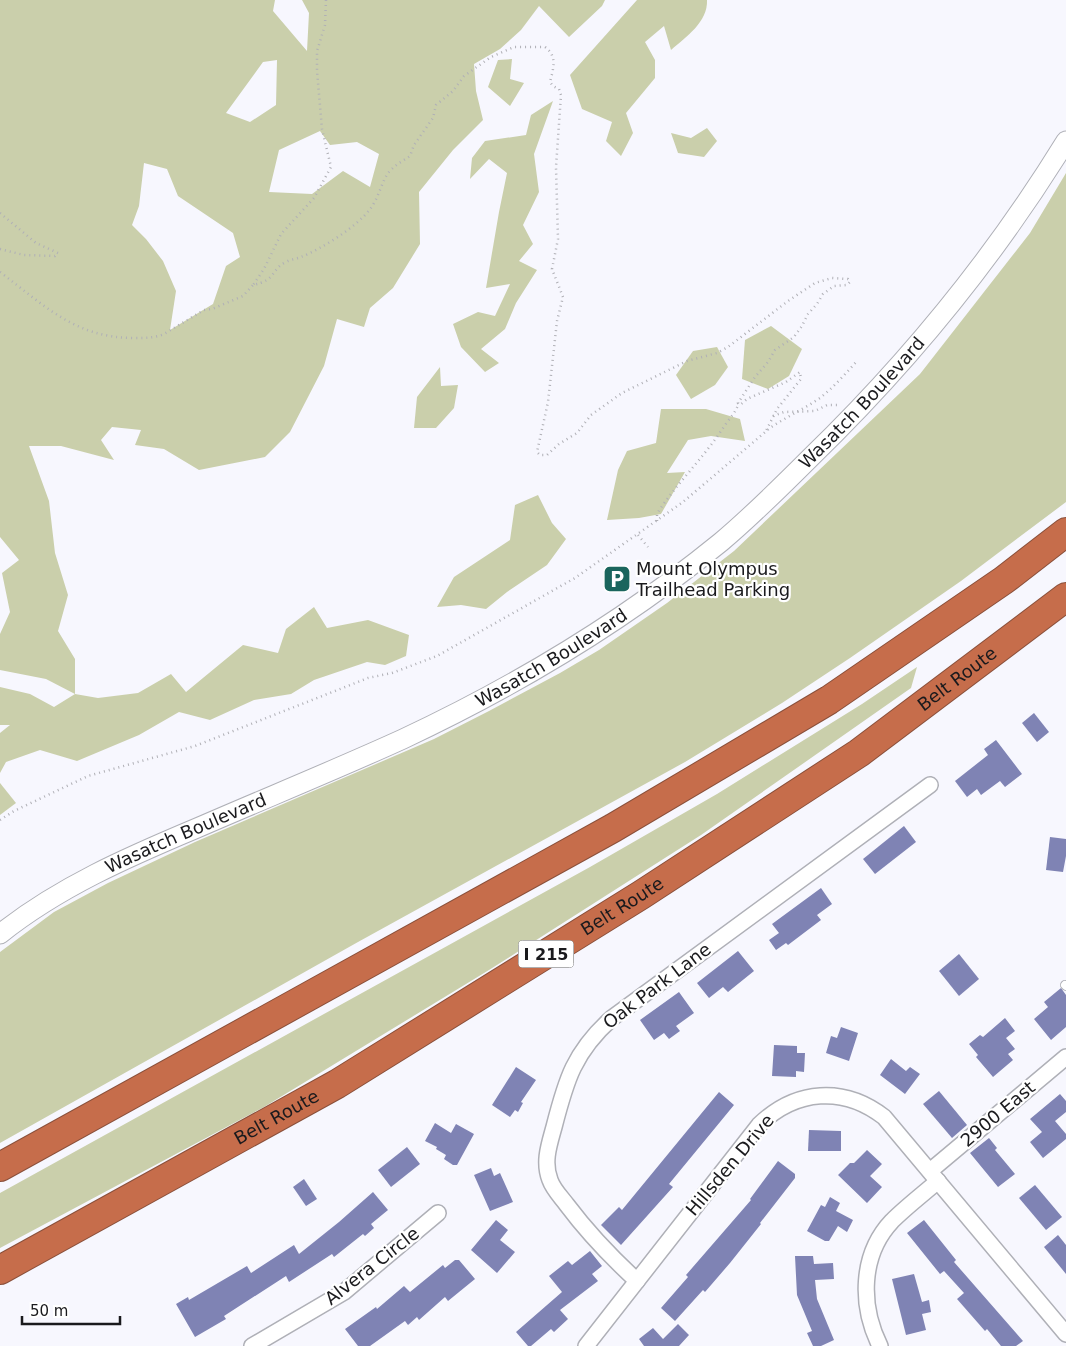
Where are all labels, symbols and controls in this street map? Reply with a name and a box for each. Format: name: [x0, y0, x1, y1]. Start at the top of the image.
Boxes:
street label: Wasatch Boulevard: [794, 333, 929, 473]
place label: Mount Olympus Trailhead Parking: [635, 558, 790, 600]
parking icon: Mount Olympus Trailhead Parking: [602, 564, 632, 594]
street label: Wasatch Boulevard: [472, 604, 631, 711]
street label: Belt Route: [913, 642, 1001, 715]
street label: Wasatch Boulevard: [102, 789, 269, 877]
street label: Belt Route: [577, 872, 667, 940]
street label: Oak Park Lane: [599, 938, 715, 1033]
road number: I 215: [518, 941, 574, 968]
street label: 2900 East: [956, 1077, 1039, 1151]
street label: Belt Route: [230, 1085, 322, 1149]
street label: Hillsden Drive: [681, 1110, 778, 1220]
street label: Alvera Circle: [320, 1222, 423, 1309]
scale bar: [22, 1294, 120, 1326]
text: 50 m: [30, 1302, 68, 1320]

